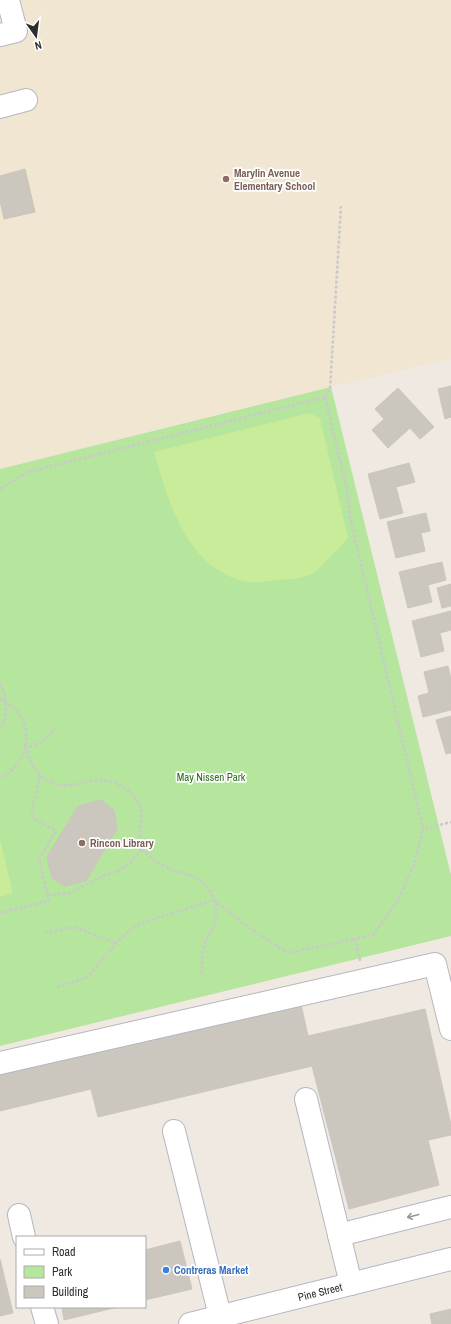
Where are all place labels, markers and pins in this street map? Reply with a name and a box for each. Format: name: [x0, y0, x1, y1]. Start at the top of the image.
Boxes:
place label: Marylin Avenue Elementary School: [234, 166, 315, 193]
marker: Marylin Avenue Elementary School: [221, 174, 231, 184]
place label: Rincon Library: [90, 836, 154, 850]
marker: Rincon Library: [77, 838, 87, 848]
place label: Contreras Market: [174, 1263, 248, 1277]
marker: Contreras Market: [161, 1265, 171, 1275]

